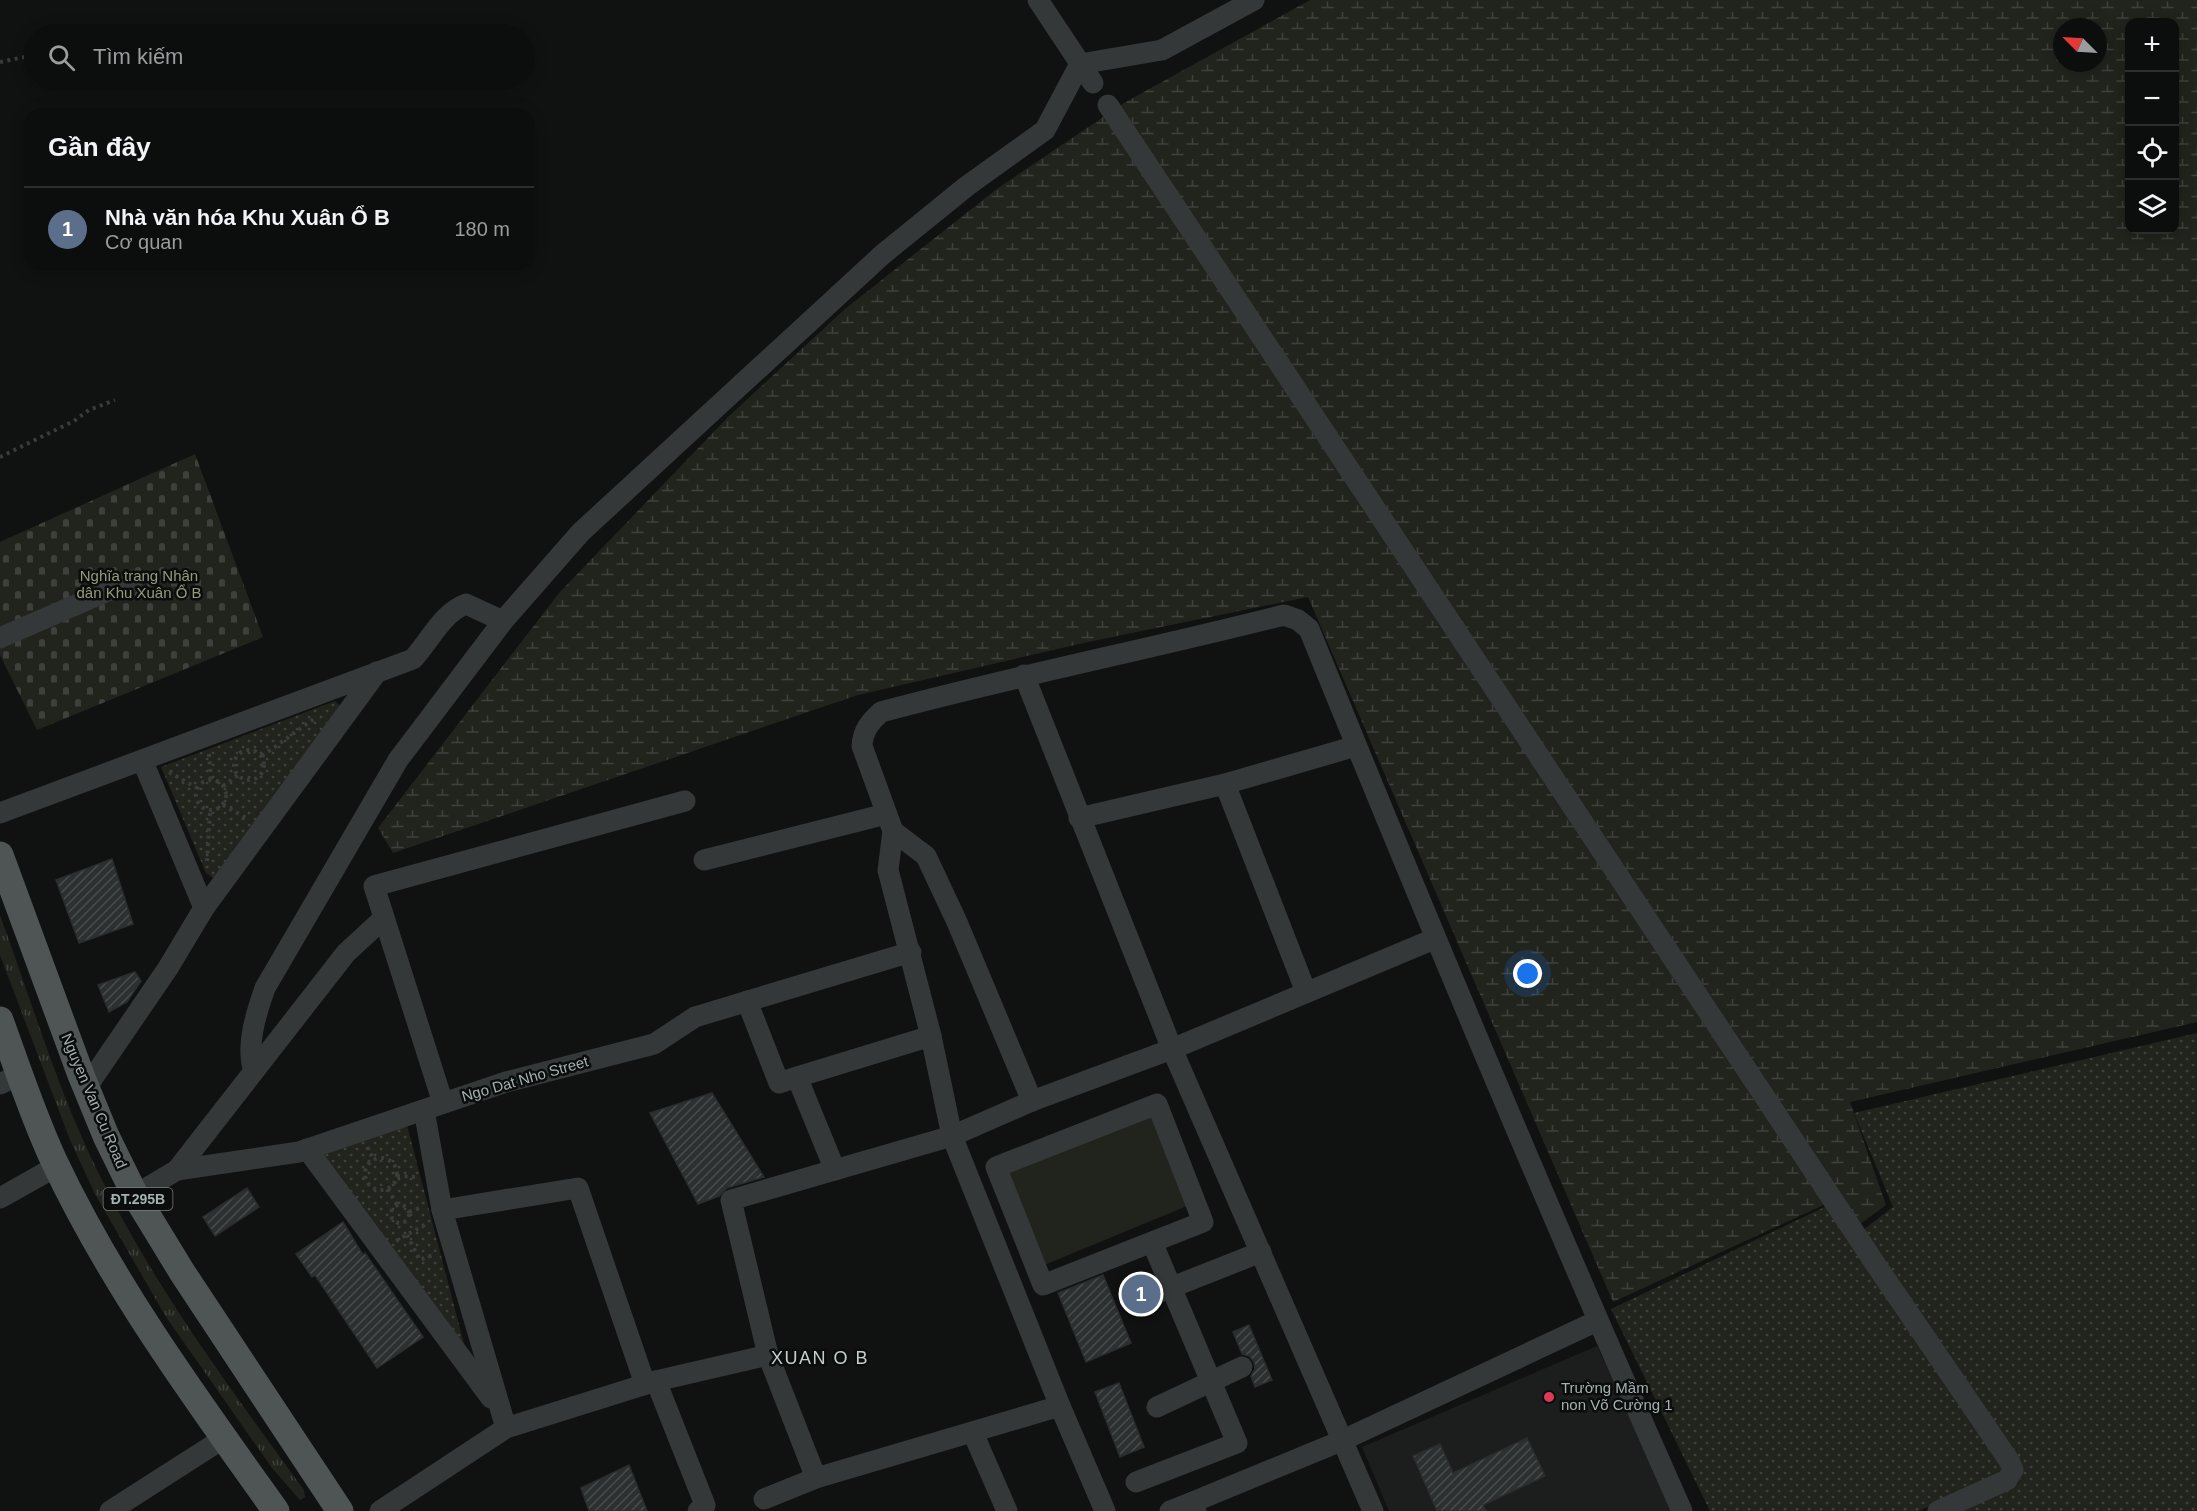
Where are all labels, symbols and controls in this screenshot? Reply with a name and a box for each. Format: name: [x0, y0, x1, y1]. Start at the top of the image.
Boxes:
north arrow: [2053, 18, 2107, 72]
map controls: [2125, 18, 2179, 234]
button: +: [2125, 18, 2179, 72]
search box: [24, 24, 534, 90]
icon: search: [45, 41, 78, 74]
text: Tìm kiếm: [93, 44, 183, 69]
button: −: [2125, 72, 2179, 126]
button: locate: [2125, 126, 2179, 180]
text: Gần đây: [48, 132, 151, 162]
button: layers: [2125, 180, 2179, 234]
text: Nhà văn hóa Khu Xuân Ổ B: [105, 205, 390, 230]
text: 1: [62, 218, 73, 240]
text: 180 m: [454, 218, 510, 240]
text: Cơ quan: [105, 231, 183, 253]
park label: Nghĩa trang Nhân dân Khu Xuân Ổ B: [76, 567, 202, 601]
your location: [1513, 959, 1542, 988]
street label: Nguyen Van Cu Road: [58, 1031, 131, 1171]
street label: Ngo Dat Nho Street: [460, 1052, 591, 1105]
road number: ĐT.295B: [104, 1188, 172, 1210]
pin: 1: [1122, 1272, 1160, 1316]
district label: XUAN O B: [771, 1348, 869, 1368]
place label: Trường Mầm non Võ Cường 1: [1561, 1379, 1673, 1413]
marker: Trường Mầm non Võ Cường 1: [1542, 1390, 1556, 1404]

